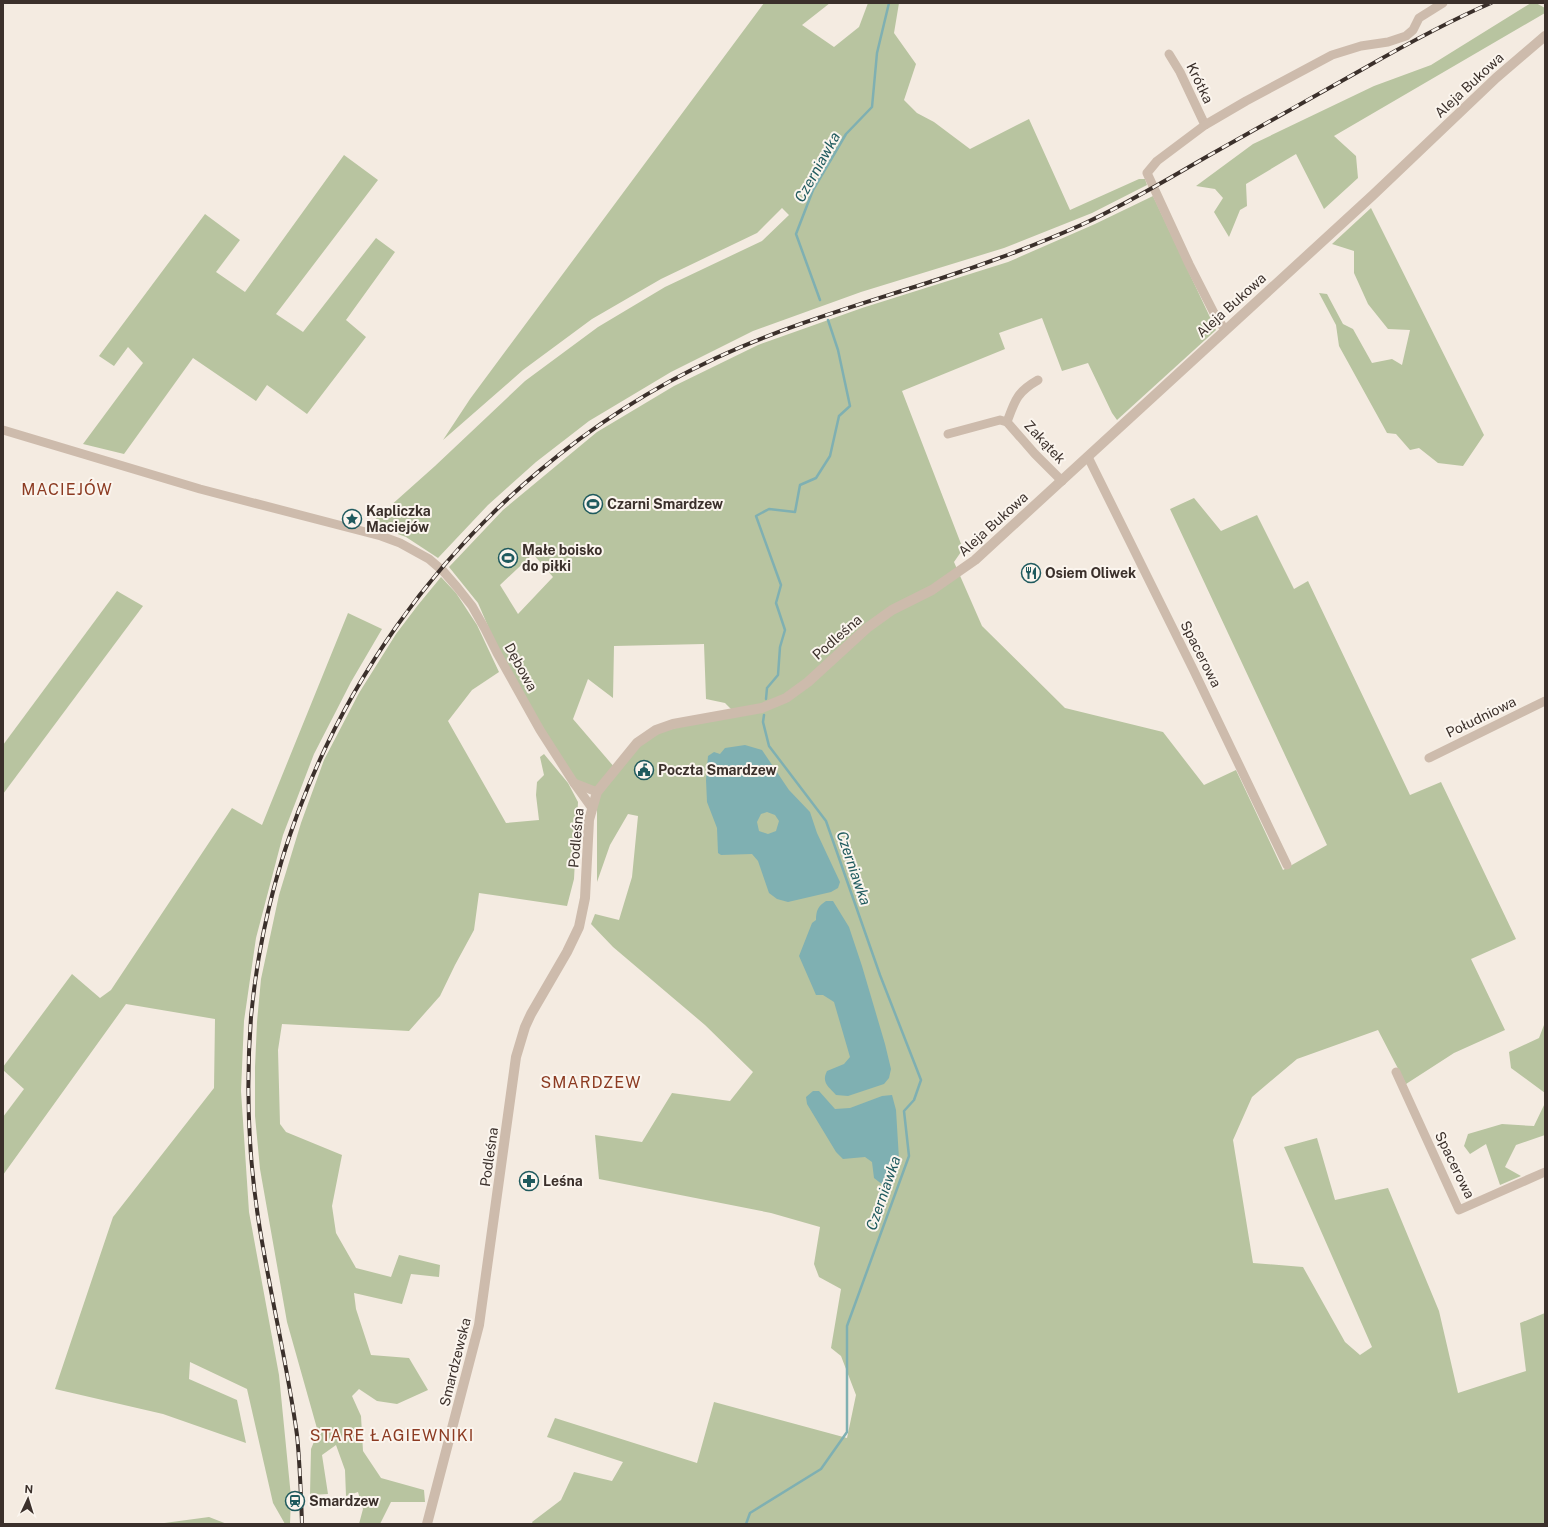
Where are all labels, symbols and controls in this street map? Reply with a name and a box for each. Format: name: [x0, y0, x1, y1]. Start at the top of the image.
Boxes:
street label: Aleja Bukowa: [1431, 49, 1507, 121]
street label: Krótka: [1183, 60, 1217, 106]
water label: Czerniawka: [791, 129, 843, 205]
street label: Aleja Bukowa: [1193, 270, 1269, 340]
street label: Zakątek: [1021, 417, 1069, 467]
district label: MACIEJÓW: [21, 479, 113, 499]
street label: Aleja Bukowa: [955, 489, 1031, 559]
sports icon: Czarni Smardzew: [582, 493, 604, 515]
place label: Czarni Smardzew: [607, 496, 723, 512]
place label: Kapliczka Maciejów: [366, 503, 431, 535]
place icon: Kapliczka Maciejów: [341, 508, 363, 530]
place label: Małe boisko do piłki: [522, 542, 602, 574]
sports icon: Małe boisko do piłki: [497, 547, 519, 569]
restaurant icon: Osiem Oliwek: [1020, 562, 1042, 584]
place label: Osiem Oliwek: [1045, 565, 1136, 581]
street label: Podleśna: [809, 611, 865, 663]
street label: Spacerowa: [1177, 618, 1225, 690]
street label: Dębowa: [501, 640, 541, 694]
street label: Południowa: [1443, 693, 1519, 741]
public building icon: Poczta Smardzew: [633, 759, 655, 781]
place label: Poczta Smardzew: [658, 762, 777, 778]
street label: Podleśna: [565, 808, 587, 868]
water label: Czerniawka: [833, 829, 875, 907]
district label: SMARDZEW: [541, 1073, 641, 1092]
street label: Podleśna: [477, 1126, 501, 1188]
street label: Spacerowa: [1432, 1129, 1478, 1201]
water label: Czerniawka: [862, 1154, 904, 1232]
pharmacy icon: Leśna: [518, 1170, 540, 1192]
place label: Leśna: [543, 1173, 583, 1189]
street label: Smardzewska: [436, 1316, 474, 1408]
district label: STARE ŁAGIEWNIKI: [310, 1426, 474, 1445]
north arrow: [8, 1479, 48, 1519]
text: N: [24, 1483, 33, 1495]
station icon: Smardzew: [284, 1490, 306, 1512]
place label: Smardzew: [309, 1493, 379, 1509]

